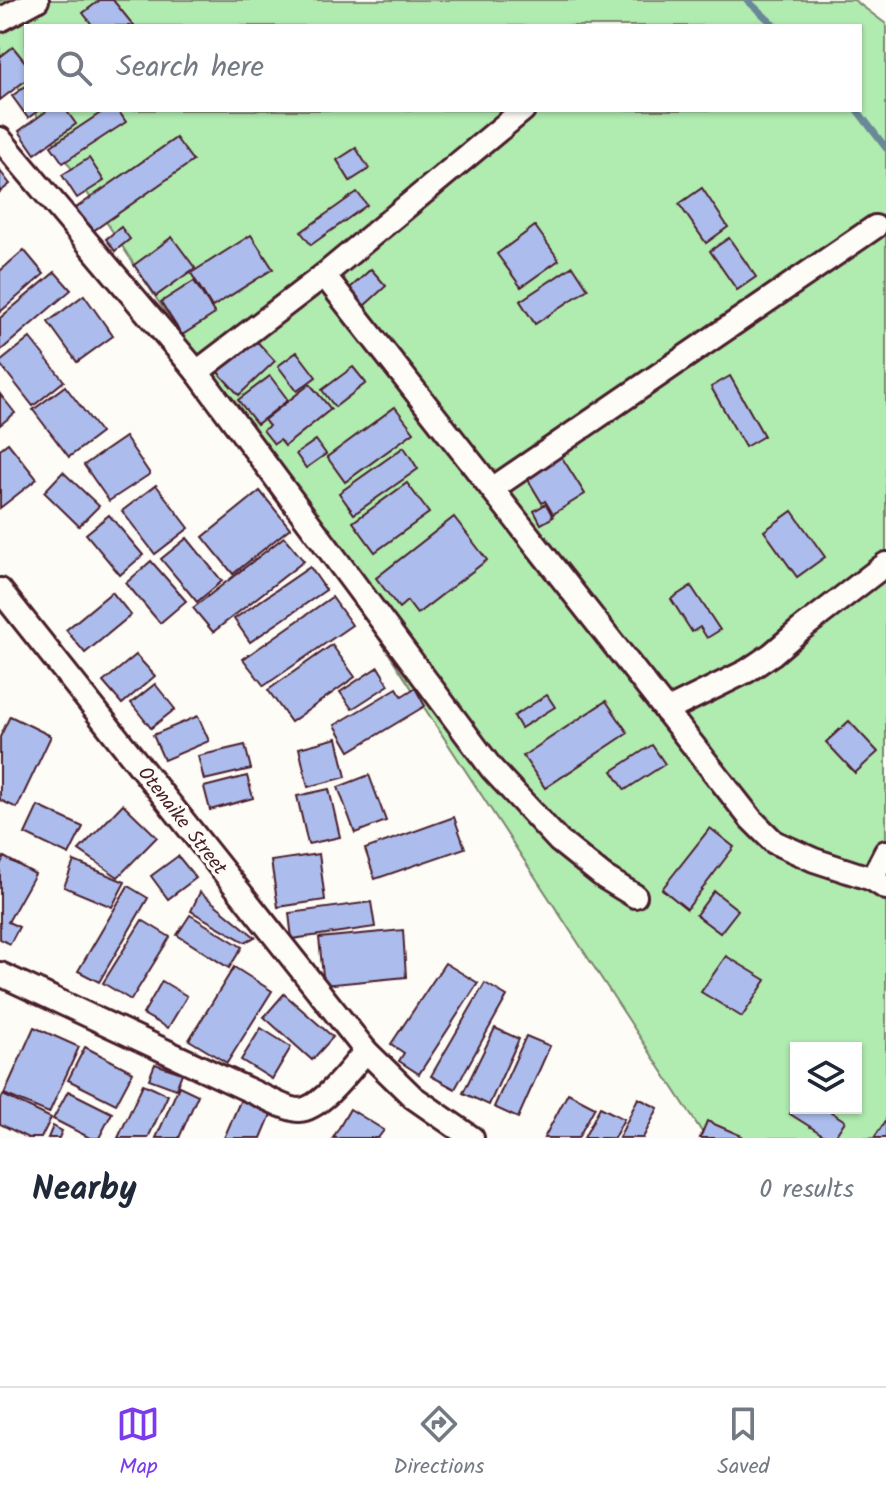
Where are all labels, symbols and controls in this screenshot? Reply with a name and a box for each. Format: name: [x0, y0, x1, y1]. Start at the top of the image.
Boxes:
search box: [24, 24, 862, 112]
text: Search here: [116, 44, 264, 92]
icon: search: [52, 46, 96, 90]
street label: Otenaike Street: [129, 760, 234, 883]
map controls: [790, 1042, 862, 1114]
button: layers: [790, 1042, 862, 1114]
text: Nearby: [32, 1163, 137, 1217]
text: 0 results: [759, 1169, 854, 1211]
tab: Map: [116, 1402, 160, 1485]
tab: Directions: [393, 1402, 485, 1485]
tab: Saved: [717, 1402, 770, 1485]

